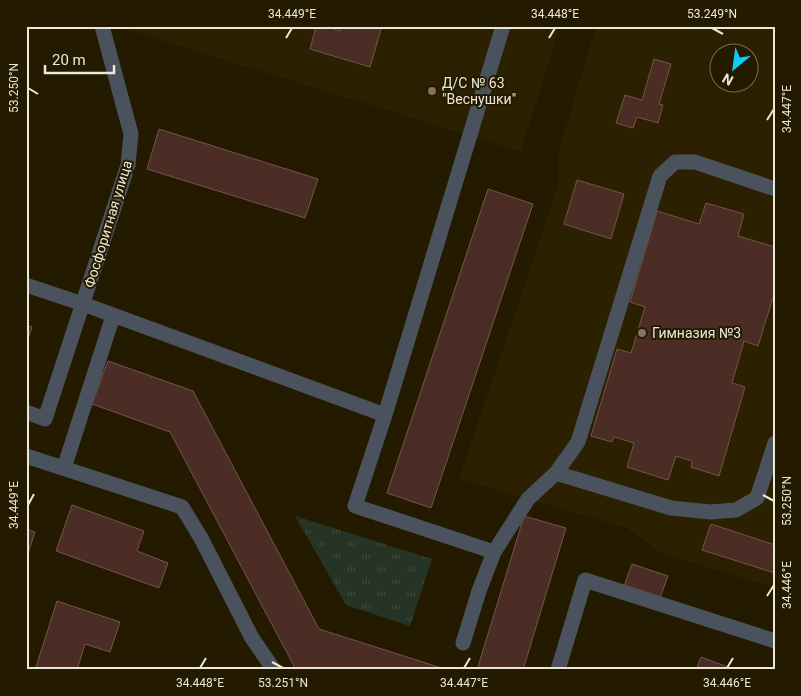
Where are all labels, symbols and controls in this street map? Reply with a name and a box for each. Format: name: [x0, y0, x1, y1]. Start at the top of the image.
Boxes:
text: 34.449°E: [268, 7, 316, 21]
text: 34.448°E: [531, 7, 579, 21]
text: 53.249°N: [687, 7, 737, 21]
scale bar: [45, 42, 114, 74]
north arrow: [708, 42, 758, 92]
text: 20 m: [52, 51, 86, 69]
text: 53.250°N: [7, 63, 21, 113]
text: N: [719, 70, 736, 89]
place label: Д/С № 63 "Веснушки": [442, 75, 516, 107]
marker: Д/С № 63 "Веснушки": [426, 85, 438, 97]
text: 34.447°E: [780, 85, 794, 133]
street label: Фосфоритная улица: [81, 158, 135, 290]
place label: Гимназия №3: [652, 325, 741, 341]
marker: Гимназия №3: [636, 327, 648, 339]
text: 53.250°N: [780, 476, 794, 526]
text: 34.449°E: [7, 481, 21, 529]
text: 34.446°E: [780, 561, 794, 609]
text: 34.448°E: [176, 676, 224, 690]
text: 53.251°N: [258, 676, 308, 690]
text: 34.447°E: [440, 676, 488, 690]
text: 34.446°E: [703, 676, 751, 690]

